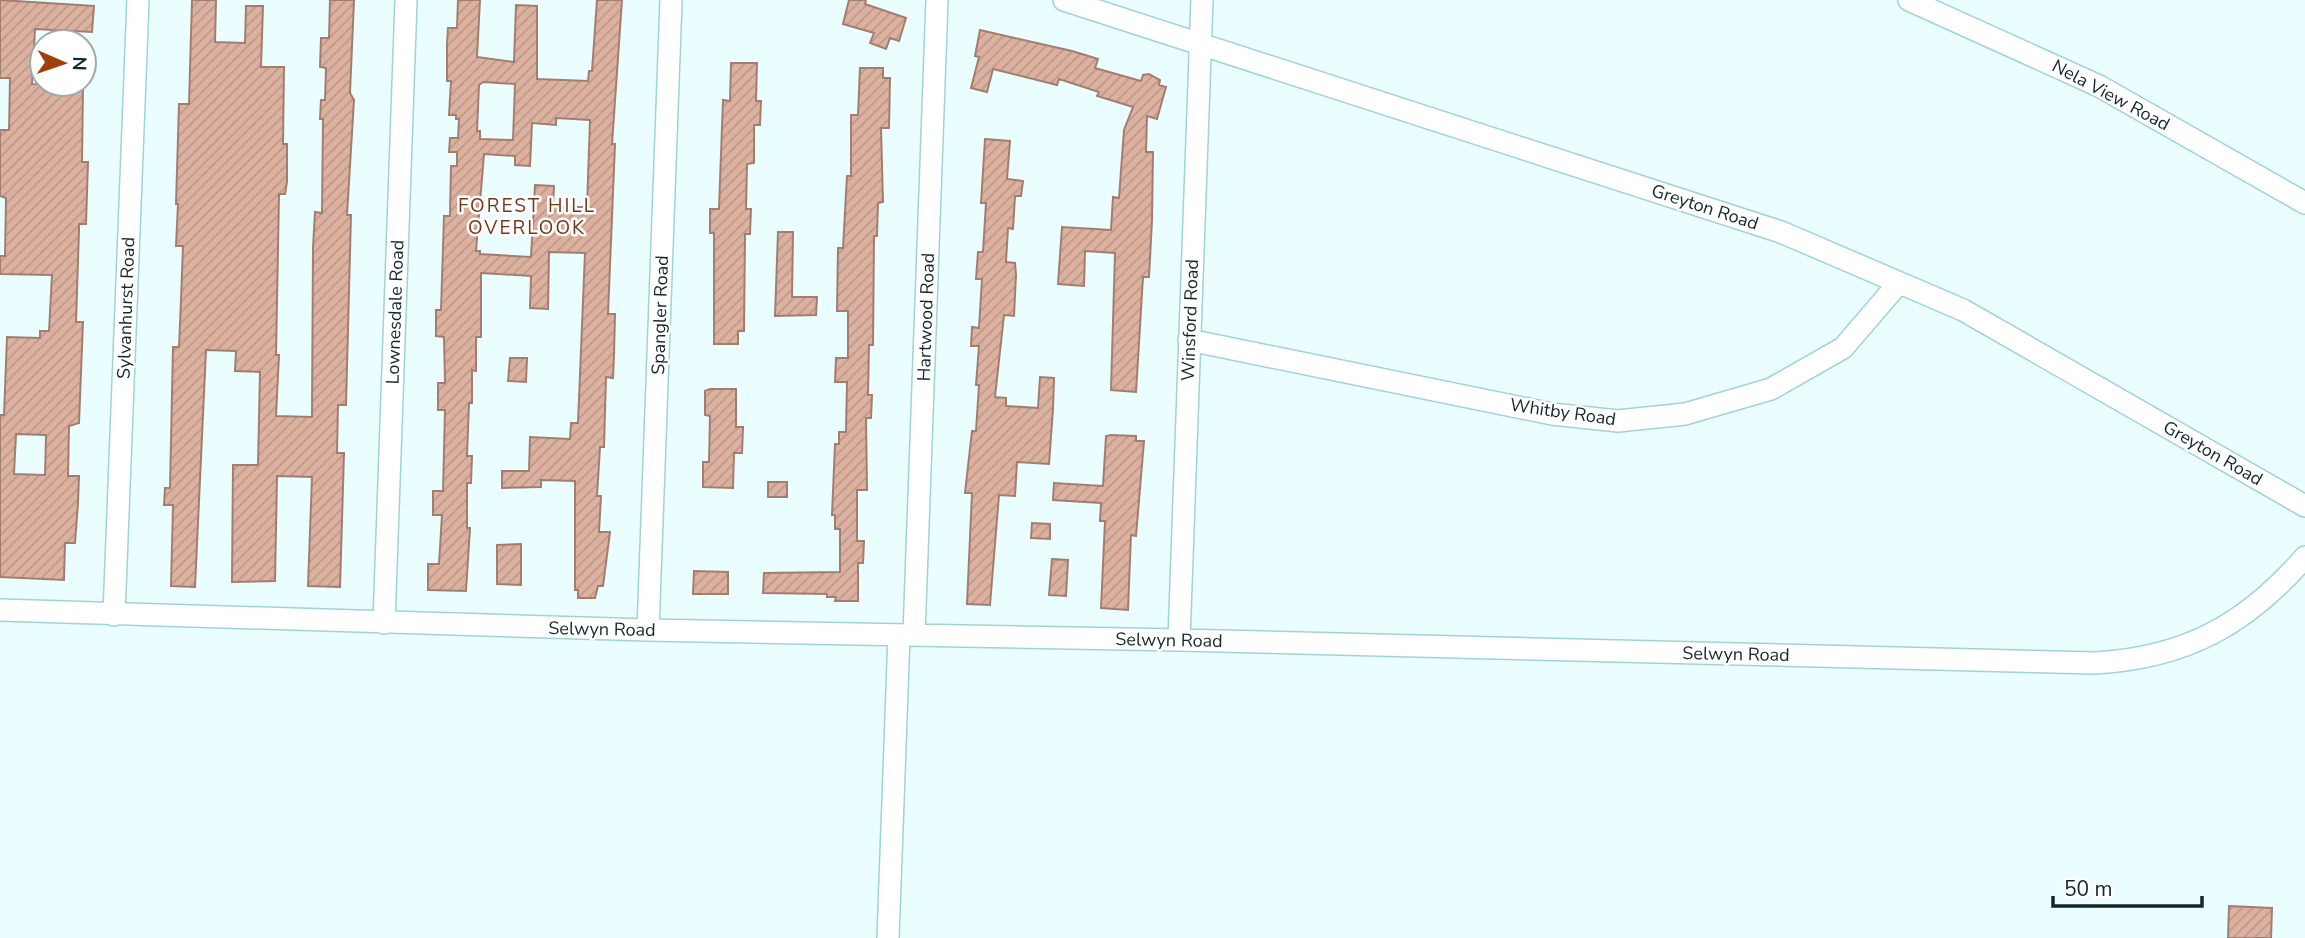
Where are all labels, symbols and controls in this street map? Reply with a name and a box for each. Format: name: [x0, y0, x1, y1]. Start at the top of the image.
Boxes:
north arrow: [28, 28, 98, 98]
street label: Nela View Road: [2048, 54, 2174, 136]
text: N: [66, 56, 92, 71]
street label: Greyton Road: [1648, 178, 1762, 236]
district label: FOREST HILL OVERLOOK: [458, 193, 596, 241]
street label: Sylvanhurst Road: [112, 237, 140, 379]
street label: Lownesdale Road: [380, 239, 410, 385]
street label: Hartwood Road: [912, 252, 940, 382]
street label: Spangler Road: [646, 255, 674, 375]
street label: Winsford Road: [1176, 259, 1204, 381]
street label: Whitby Road: [1509, 393, 1617, 431]
street label: Greyton Road: [2159, 415, 2267, 491]
street label: Selwyn Road: [548, 616, 656, 642]
street label: Selwyn Road: [1115, 627, 1223, 653]
street label: Selwyn Road: [1682, 641, 1790, 667]
scale bar: [2053, 864, 2202, 908]
text: 50 m: [2064, 875, 2113, 903]

